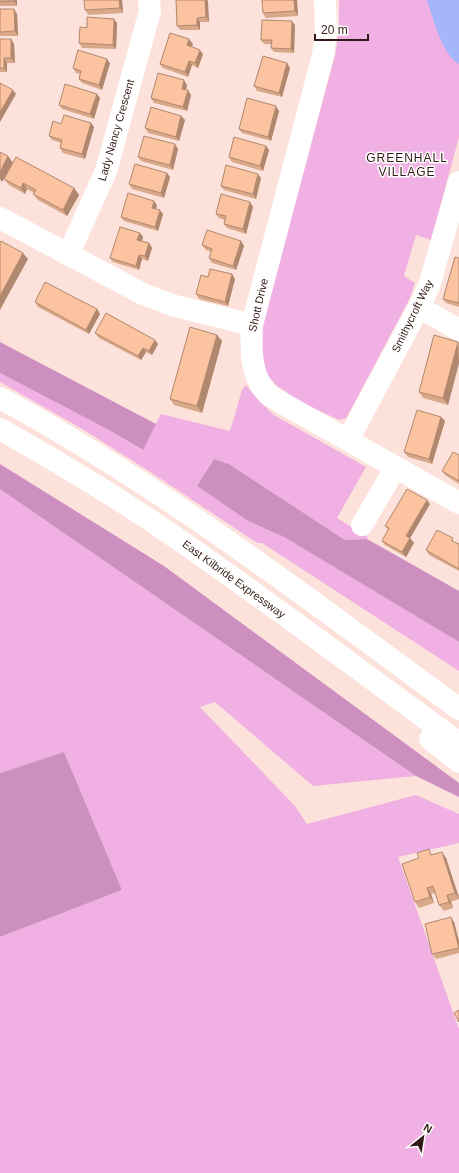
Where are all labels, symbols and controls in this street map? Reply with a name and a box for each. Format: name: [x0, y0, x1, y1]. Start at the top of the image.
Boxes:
scale bar: [315, 16, 368, 42]
text: 20 m: [321, 23, 348, 37]
street label: Lady Nancy Crescent: [96, 78, 136, 182]
district label: GREENHALL VILLAGE: [366, 151, 448, 179]
street label: Shott Drive: [246, 277, 270, 333]
street label: Smithycroft Way: [389, 277, 435, 354]
street label: East Kilbride Expressway: [180, 538, 288, 621]
north arrow: [403, 1117, 443, 1157]
text: N: [422, 1121, 434, 1136]

